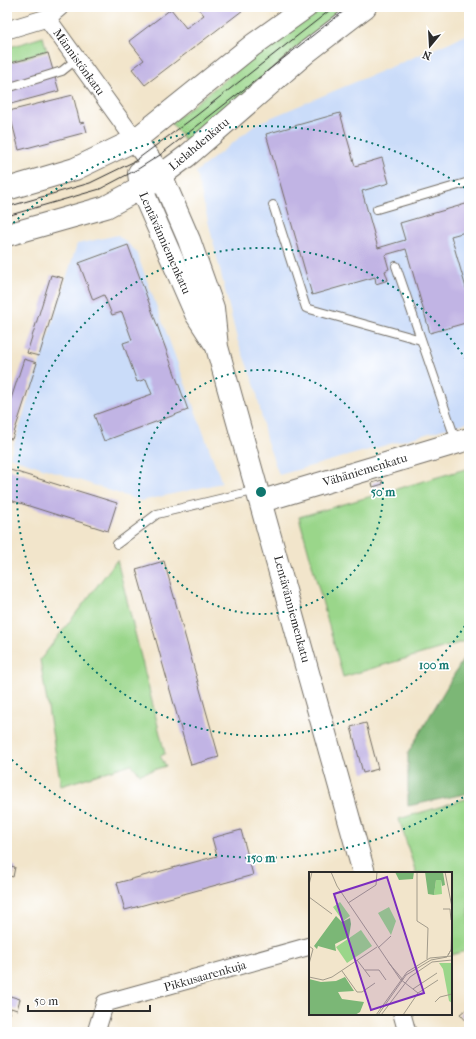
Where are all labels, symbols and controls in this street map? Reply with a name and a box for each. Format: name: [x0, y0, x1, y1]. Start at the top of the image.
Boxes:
street label: Männistönkatu: [50, 26, 108, 98]
north arrow: [410, 26, 450, 66]
text: N: [420, 47, 433, 63]
street label: Lielahdenkatu: [166, 115, 232, 173]
street label: Lentävänniemenkatu: [136, 190, 194, 296]
street label: Vähäniemenkatu: [320, 450, 409, 490]
centre of rings: [254, 485, 268, 499]
text: 50 m: [371, 485, 396, 499]
street label: Lentävänniemenkatu: [271, 554, 313, 664]
text: 100 m: [419, 658, 450, 672]
text: 150 m: [247, 851, 276, 865]
inset map: [309, 872, 452, 1015]
street label: Pikkusaarenkuja: [162, 957, 248, 994]
scale bar: [28, 987, 150, 1013]
text: 50 m: [34, 994, 58, 1008]

